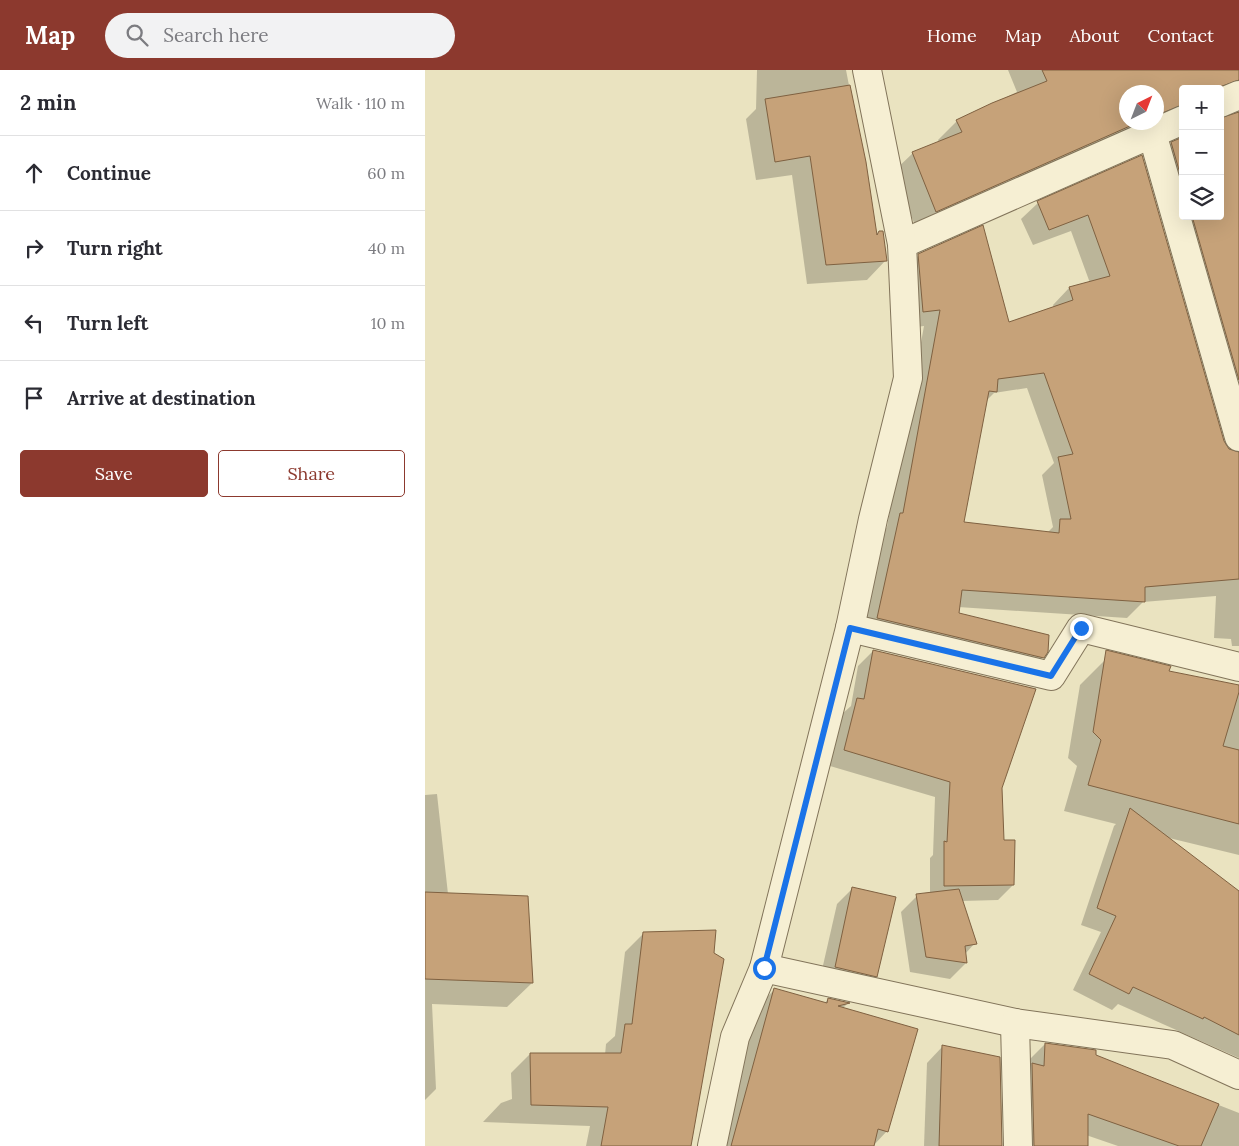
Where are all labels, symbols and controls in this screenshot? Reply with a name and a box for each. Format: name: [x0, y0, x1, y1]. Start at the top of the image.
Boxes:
search box: [105, 13, 455, 58]
text: Map: [25, 20, 75, 51]
icon: search: [123, 21, 151, 49]
text: Search here: [163, 23, 269, 47]
text: Home: [927, 24, 977, 47]
text: Map: [1005, 24, 1041, 47]
text: About: [1069, 24, 1119, 47]
text: Contact: [1147, 24, 1214, 47]
north arrow: [1119, 85, 1164, 130]
map controls: [1179, 85, 1224, 220]
button: +: [1179, 85, 1224, 130]
text: 2 min: [20, 89, 76, 116]
text: Walk · 110 m: [316, 93, 405, 113]
button: −: [1179, 130, 1224, 175]
icon: ahead: [20, 159, 48, 187]
text: Continue: [67, 161, 151, 185]
text: 60 m: [367, 163, 405, 183]
button: layers: [1179, 175, 1224, 220]
icon: right: [20, 234, 48, 262]
text: Turn right: [67, 236, 163, 260]
text: 40 m: [368, 238, 405, 258]
icon: left: [20, 309, 48, 337]
text: Turn left: [67, 311, 148, 335]
text: 10 m: [371, 313, 405, 333]
icon: arrive: [20, 384, 48, 412]
text: Arrive at destination: [67, 386, 256, 410]
button: Save: [20, 450, 208, 497]
button: Share: [218, 450, 405, 497]
route end: [1070, 617, 1093, 640]
route start: [753, 957, 776, 980]

